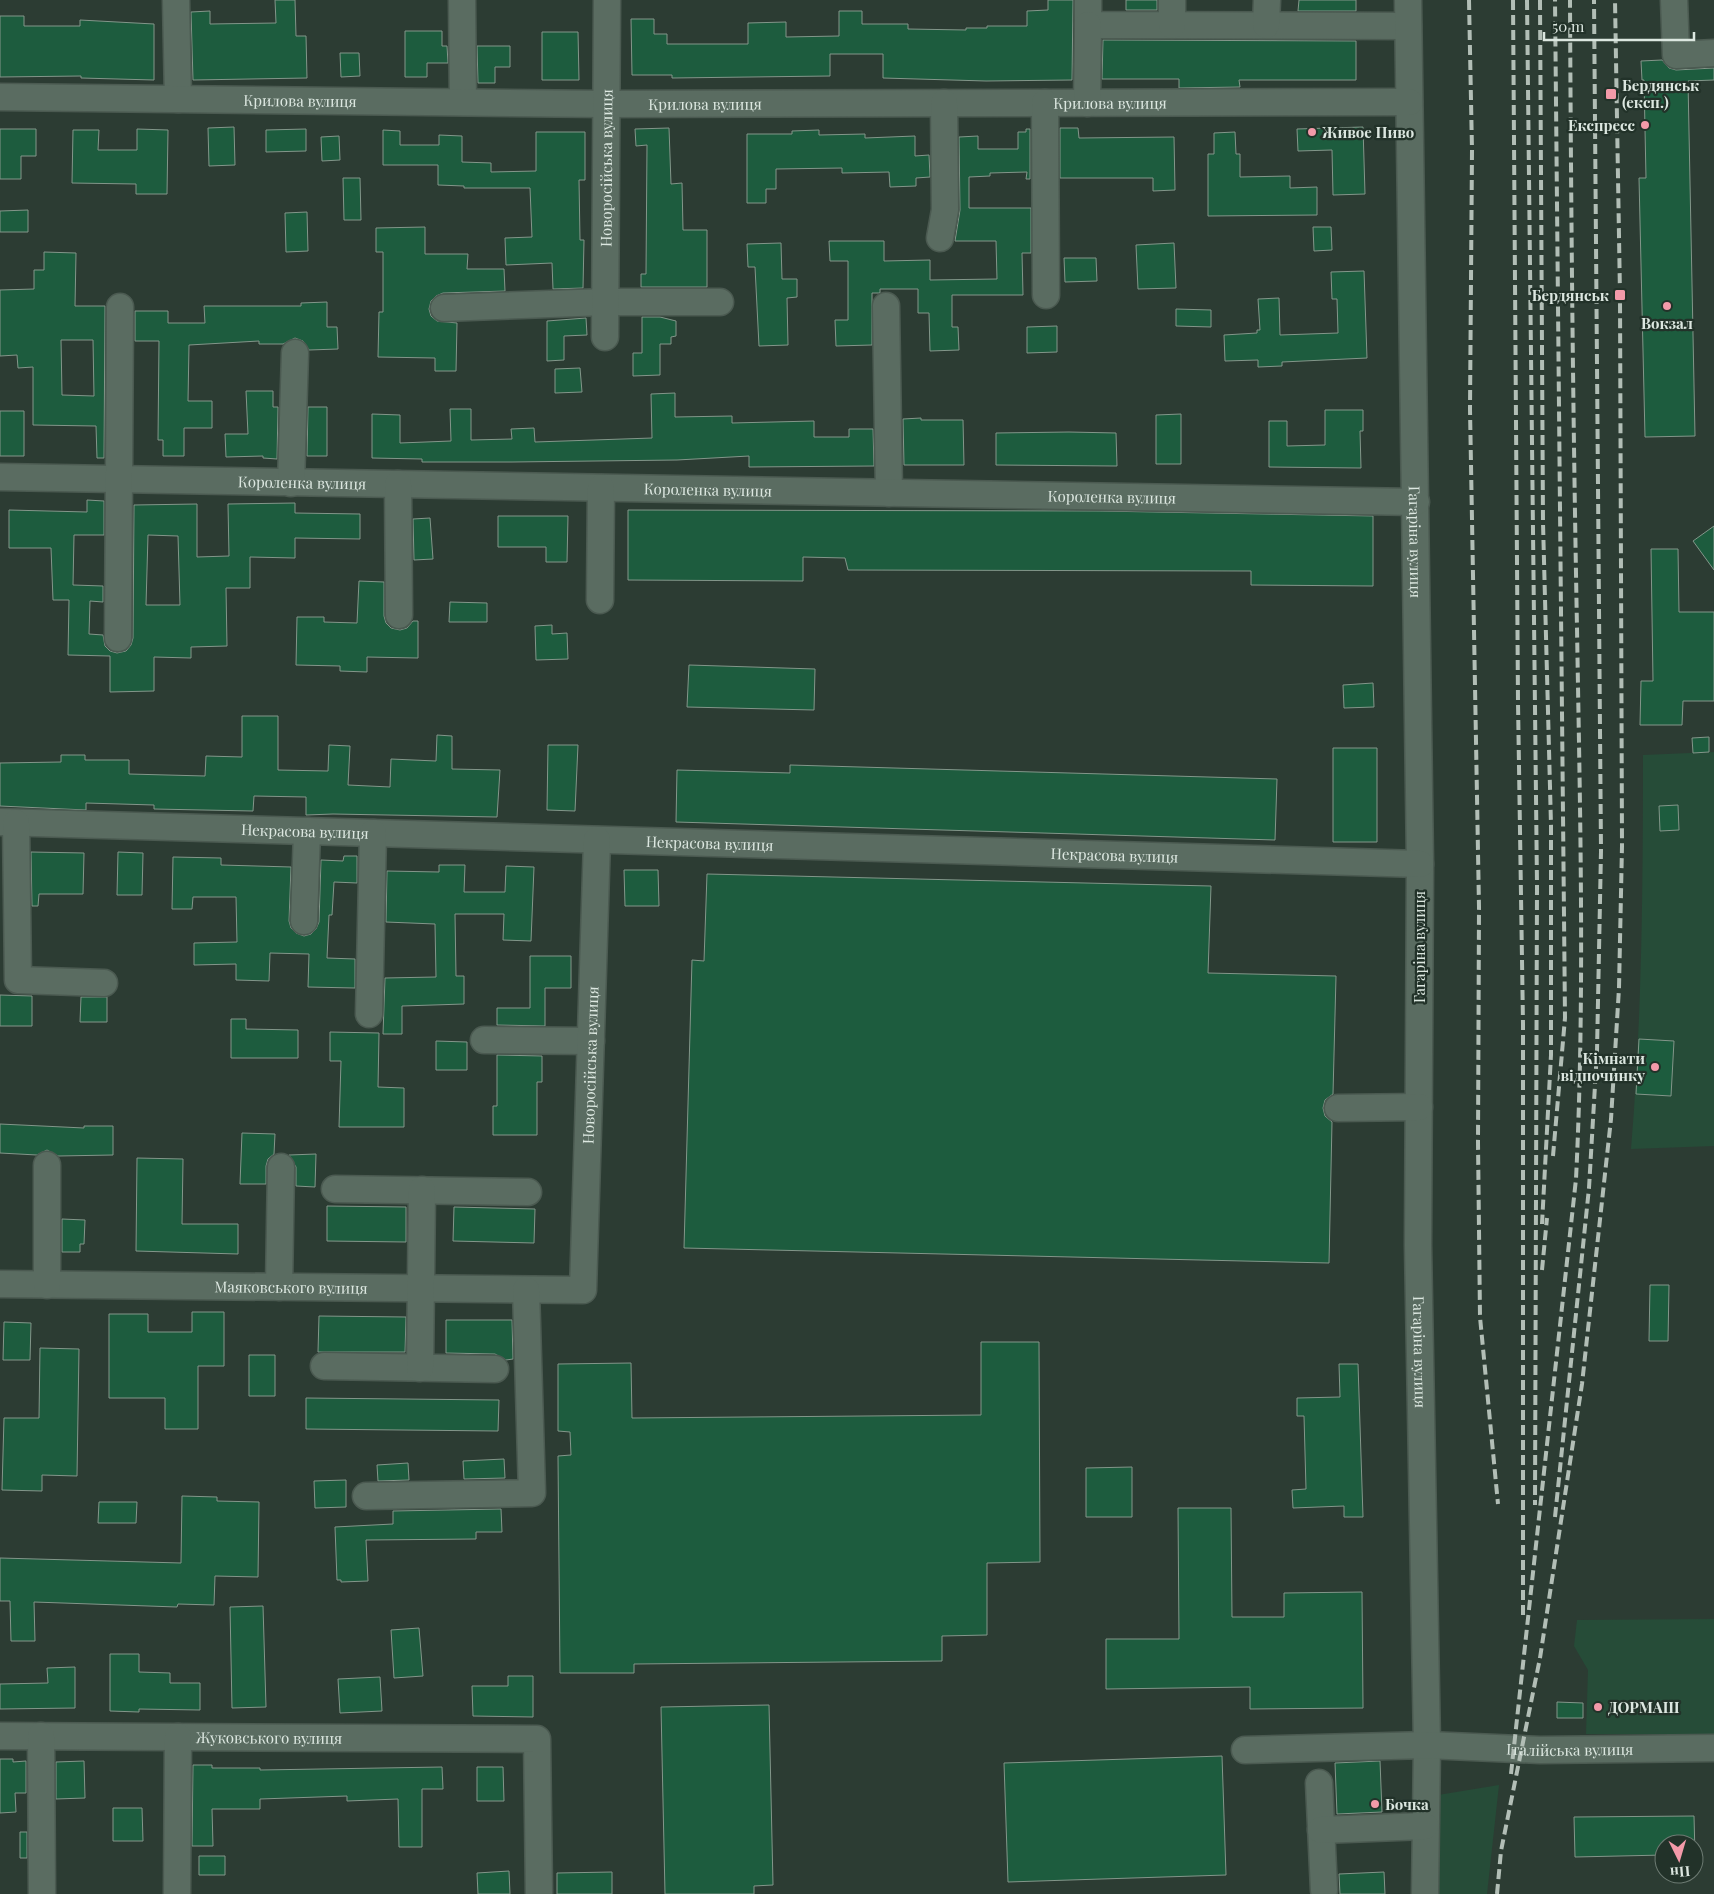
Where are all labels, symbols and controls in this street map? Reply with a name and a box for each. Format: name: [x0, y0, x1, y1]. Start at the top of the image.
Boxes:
scale bar: [1544, 10, 1694, 42]
text: 50 m: [1552, 16, 1585, 36]
place label: Бердянськ (експ.): [1622, 75, 1700, 112]
marker: Бердянськ (експ.): [1604, 87, 1618, 101]
street label: Новоросійська вулиця: [596, 89, 616, 247]
street label: Крилова вулиця: [243, 90, 357, 111]
street label: Крилова вулиця: [1053, 93, 1167, 113]
street label: Крилова вулиця: [648, 94, 762, 114]
place label: Експресс: [1568, 115, 1636, 135]
marker: Експресс: [1639, 119, 1651, 131]
place label: Живое Пиво: [1321, 122, 1414, 142]
marker: Живое Пиво: [1306, 126, 1318, 138]
place label: Бердянськ: [1532, 285, 1610, 305]
marker: Бердянськ: [1613, 288, 1627, 302]
marker: Вокзал: [1661, 300, 1673, 312]
place label: Вокзал: [1641, 313, 1693, 333]
street label: Короленка вулиця: [238, 471, 366, 493]
street label: Короленка вулиця: [644, 478, 772, 501]
street label: Короленка вулиця: [1048, 485, 1176, 508]
street label: Гагаріна вулиця: [1405, 486, 1426, 598]
street label: Некрасова вулиця: [241, 819, 369, 843]
street label: Некрасова вулиця: [646, 831, 774, 855]
street label: Некрасова вулиця: [1050, 843, 1179, 867]
street label: Гагаріна вулиця: [1409, 891, 1429, 1003]
street label: Новоросійська вулиця: [578, 986, 602, 1144]
place label: Кімнати відпочинку: [1560, 1048, 1645, 1085]
marker: Кімнати відпочинку: [1649, 1061, 1661, 1073]
street label: Маяковського вулиця: [214, 1276, 368, 1298]
street label: Гагаріна вулиця: [1409, 1296, 1431, 1408]
place label: ДОРМАШ: [1608, 1697, 1680, 1717]
marker: ДОРМАШ: [1592, 1701, 1604, 1713]
street label: Жуковського вулиця: [196, 1727, 342, 1748]
street label: Італійська вулиця: [1506, 1739, 1633, 1760]
place label: Бочка: [1385, 1794, 1429, 1814]
marker: Бочка: [1369, 1798, 1381, 1810]
north arrow: [1654, 1834, 1704, 1884]
text: Пн: [1669, 1862, 1691, 1883]

